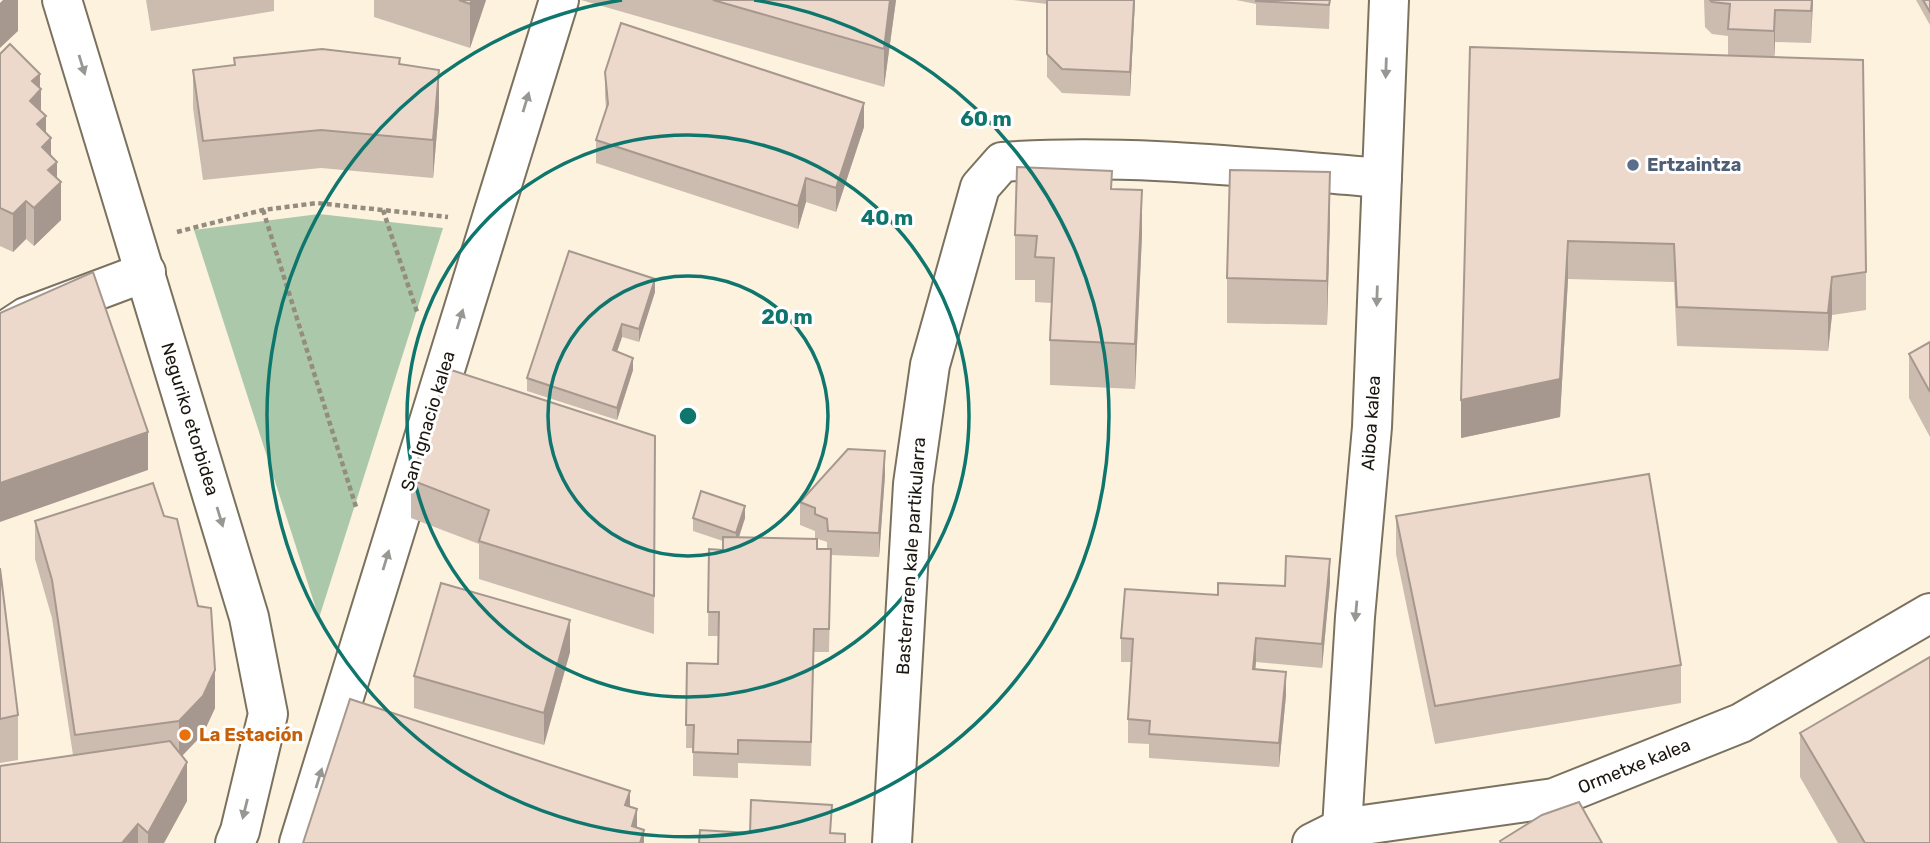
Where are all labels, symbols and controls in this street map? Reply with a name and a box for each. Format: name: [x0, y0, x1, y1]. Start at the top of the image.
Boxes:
one-way arrow: [78, 55, 88, 76]
one-way arrow: [1381, 57, 1392, 79]
one-way arrow: [522, 91, 532, 112]
text: 60 m: [960, 106, 1012, 131]
place label: Ertzaintza: [1647, 154, 1741, 176]
marker: Ertzaintza: [1625, 157, 1641, 173]
text: 40 m: [861, 205, 913, 230]
one-way arrow: [1372, 285, 1383, 307]
text: 20 m: [761, 304, 813, 329]
one-way arrow: [455, 309, 465, 330]
street label: Neguriko etorbidea: [156, 340, 224, 498]
street label: San Ignacio kalea: [396, 348, 460, 494]
street label: Aiboa kalea: [1357, 375, 1385, 471]
centre of rings: [676, 404, 700, 428]
street label: Basterraren kale partikularra: [892, 436, 930, 676]
one-way arrow: [215, 507, 225, 528]
one-way arrow: [381, 550, 391, 571]
one-way arrow: [1350, 600, 1361, 622]
place label: La Estación: [199, 724, 303, 746]
marker: La Estación: [177, 727, 193, 743]
street label: Ormetxe kalea: [1575, 733, 1693, 799]
one-way arrow: [314, 767, 325, 788]
one-way arrow: [239, 799, 250, 821]

